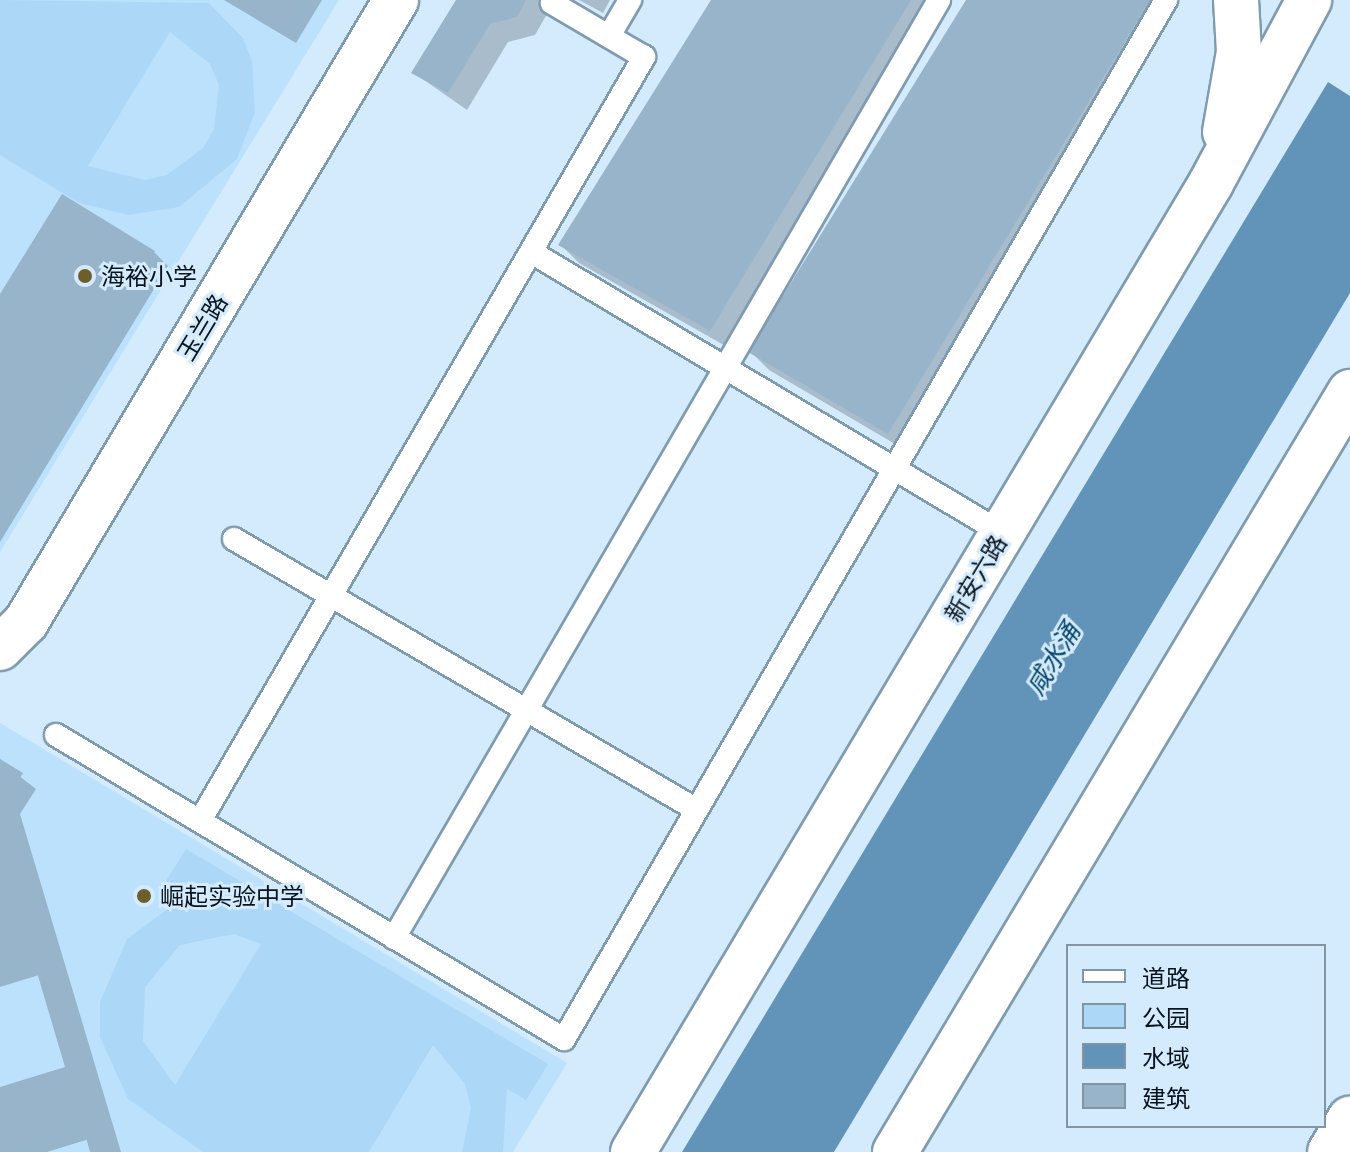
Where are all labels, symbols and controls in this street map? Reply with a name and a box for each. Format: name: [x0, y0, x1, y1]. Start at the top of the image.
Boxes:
place label: 海裕小学: [101, 262, 197, 290]
marker: 海裕小学: [76, 267, 94, 285]
street label: 玉兰路: [171, 289, 233, 365]
street label: 新安六路: [938, 529, 1012, 627]
water label: 咸水涌: [1020, 618, 1086, 700]
place label: 崛起实验中学: [160, 882, 304, 910]
marker: 崛起实验中学: [135, 887, 153, 905]
legend: [1066, 944, 1326, 1128]
text: 道路: [1142, 961, 1190, 994]
text: 公园: [1142, 1001, 1190, 1034]
text: 水域: [1142, 1041, 1190, 1074]
text: 建筑: [1142, 1081, 1190, 1114]

